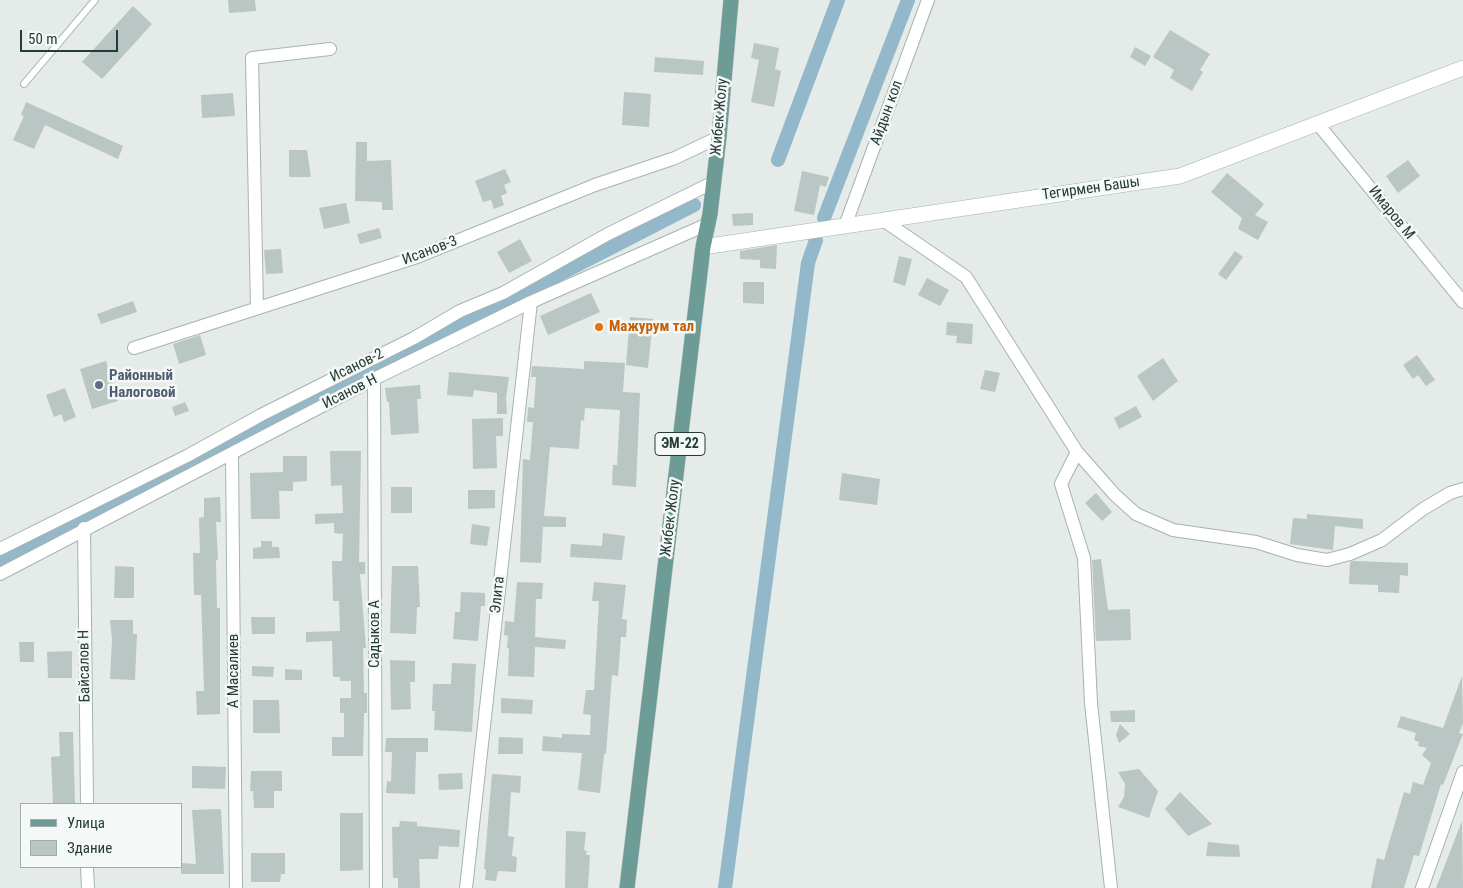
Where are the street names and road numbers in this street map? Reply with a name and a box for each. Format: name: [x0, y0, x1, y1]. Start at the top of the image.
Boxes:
street label: Жибек Жолу: [708, 78, 732, 156]
street label: Айдын кол: [867, 78, 907, 148]
street label: Тегирмен Башы: [1041, 173, 1141, 205]
street label: Имаров М: [1364, 183, 1418, 243]
street label: Исанов-3: [400, 232, 460, 270]
street label: Исанов-2: [327, 345, 387, 387]
street label: Исанов Н: [320, 371, 380, 413]
road number: ЭМ-22: [655, 432, 705, 456]
street label: Жибек Жолу: [657, 478, 685, 558]
street label: Элита: [487, 575, 509, 615]
street label: Садыков А: [366, 600, 384, 668]
street label: Байсалов Н: [75, 630, 95, 702]
street label: А Масалиев: [225, 634, 243, 708]

